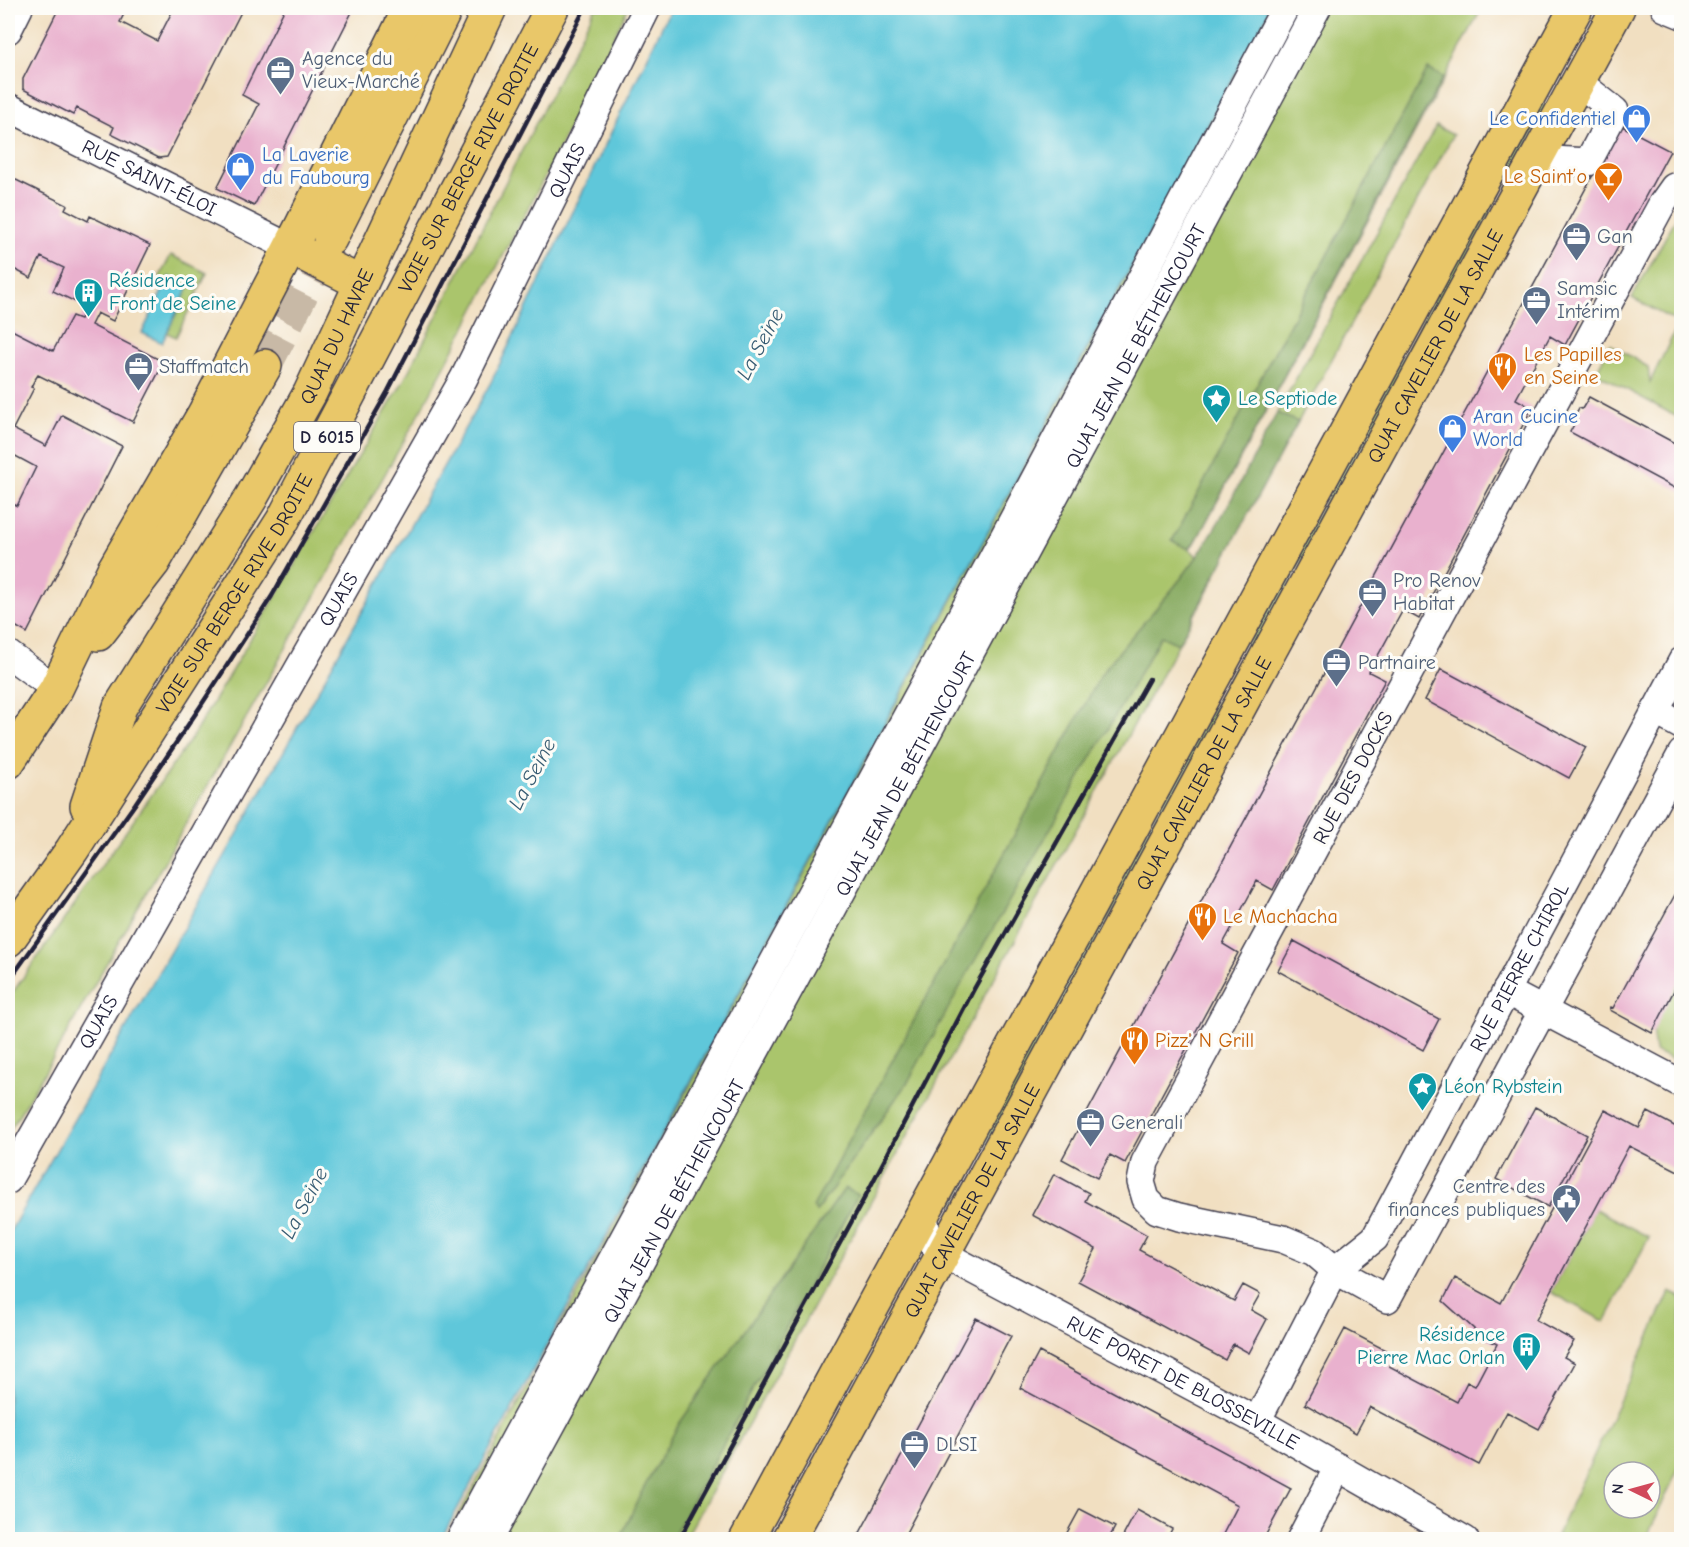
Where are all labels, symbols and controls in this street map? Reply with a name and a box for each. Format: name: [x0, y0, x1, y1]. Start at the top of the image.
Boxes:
street label: VOIE SUR BERGE RIVE DROITE: [393, 39, 543, 296]
place label: Agence du Vieux-Marché: [302, 47, 420, 93]
office icon: Agence du Vieux-Marché: [265, 54, 297, 96]
shop icon: Le Confidentiel: [1621, 102, 1653, 144]
place label: Le Confidentiel: [1489, 107, 1616, 130]
street label: RUE SAINT-ÉLOI: [79, 134, 220, 221]
street label: QUAIS: [543, 139, 590, 202]
place label: La Laverie du Faubourg: [262, 143, 370, 189]
shop icon: La Laverie du Faubourg: [225, 150, 257, 192]
bar icon: Le Saint’o: [1592, 160, 1624, 202]
place label: Le Saint’o: [1504, 165, 1587, 188]
street label: QUAI JEAN DE BÉTHENCOURT: [1060, 219, 1211, 472]
office icon: Gan: [1560, 220, 1592, 262]
street label: QUAI CAVELIER DE LA SALLE: [1362, 225, 1508, 467]
place label: Gan: [1597, 225, 1633, 248]
street label: QUAI DU HAVRE: [295, 265, 378, 408]
place label: Résidence Front de Seine: [109, 269, 236, 315]
building icon: Résidence Front de Seine: [72, 276, 104, 318]
place label: Samsic Intérim: [1557, 277, 1620, 323]
office icon: Samsic Intérim: [1520, 284, 1552, 326]
water label: La Seine: [731, 304, 789, 384]
place label: Les Papilles en Seine: [1524, 343, 1622, 389]
office icon: Staffmatch: [122, 350, 154, 392]
restaurant icon: Les Papilles en Seine: [1487, 350, 1519, 392]
place label: Staffmatch: [159, 355, 249, 378]
place icon: Le Septiode: [1201, 382, 1233, 424]
place label: Le Septiode: [1238, 387, 1337, 410]
place label: Aran Cucine World: [1473, 405, 1578, 451]
shop icon: Aran Cucine World: [1436, 412, 1468, 454]
road number: D 6015: [294, 422, 360, 452]
street label: VOIE SUR BERGE RIVE DROITE: [151, 470, 317, 718]
street label: QUAIS: [314, 568, 363, 630]
place label: Pro Renov Habitat: [1393, 569, 1481, 615]
office icon: Pro Renov Habitat: [1356, 576, 1388, 618]
office icon: Partnaire: [1321, 646, 1353, 688]
street label: QUAI JEAN DE BÉTHENCOURT: [830, 647, 980, 900]
place label: Partnaire: [1358, 651, 1436, 674]
street label: QUAI CAVELIER DE LA SALLE: [1131, 652, 1276, 894]
street label: RUE DES DOCKS: [1308, 708, 1398, 848]
water label: La Seine: [503, 734, 561, 814]
street label: RUE PIERRE CHIROL: [1465, 879, 1573, 1055]
restaurant icon: Le Machacha: [1186, 900, 1218, 942]
place label: Le Machacha: [1223, 905, 1338, 928]
street label: QUAIS: [74, 991, 122, 1053]
restaurant icon: Pizz' N Grill: [1118, 1024, 1150, 1066]
place label: Pizz' N Grill: [1155, 1029, 1254, 1052]
place icon: Léon Rybstein: [1407, 1070, 1439, 1112]
street label: QUAI JEAN DE BÉTHENCOURT: [598, 1075, 750, 1327]
place label: Léon Rybstein: [1444, 1075, 1563, 1098]
street label: QUAI CAVELIER DE LA SALLE: [899, 1080, 1045, 1322]
office icon: Generali: [1074, 1106, 1106, 1148]
place label: Generali: [1111, 1111, 1183, 1134]
water label: La Seine: [275, 1163, 333, 1243]
place label: Centre des finances publiques: [1387, 1175, 1545, 1221]
public building icon: Centre des finances publiques: [1550, 1182, 1582, 1224]
street label: RUE PORET DE BLOSSEVILLE: [1063, 1311, 1303, 1454]
place label: Résidence Pierre Mac Orlan: [1357, 1323, 1505, 1369]
building icon: Résidence Pierre Mac Orlan: [1510, 1330, 1542, 1372]
office icon: DLSI: [899, 1428, 931, 1470]
place label: DLSI: [936, 1433, 978, 1456]
north arrow: [1602, 1460, 1662, 1520]
text: N: [1609, 1483, 1627, 1495]

